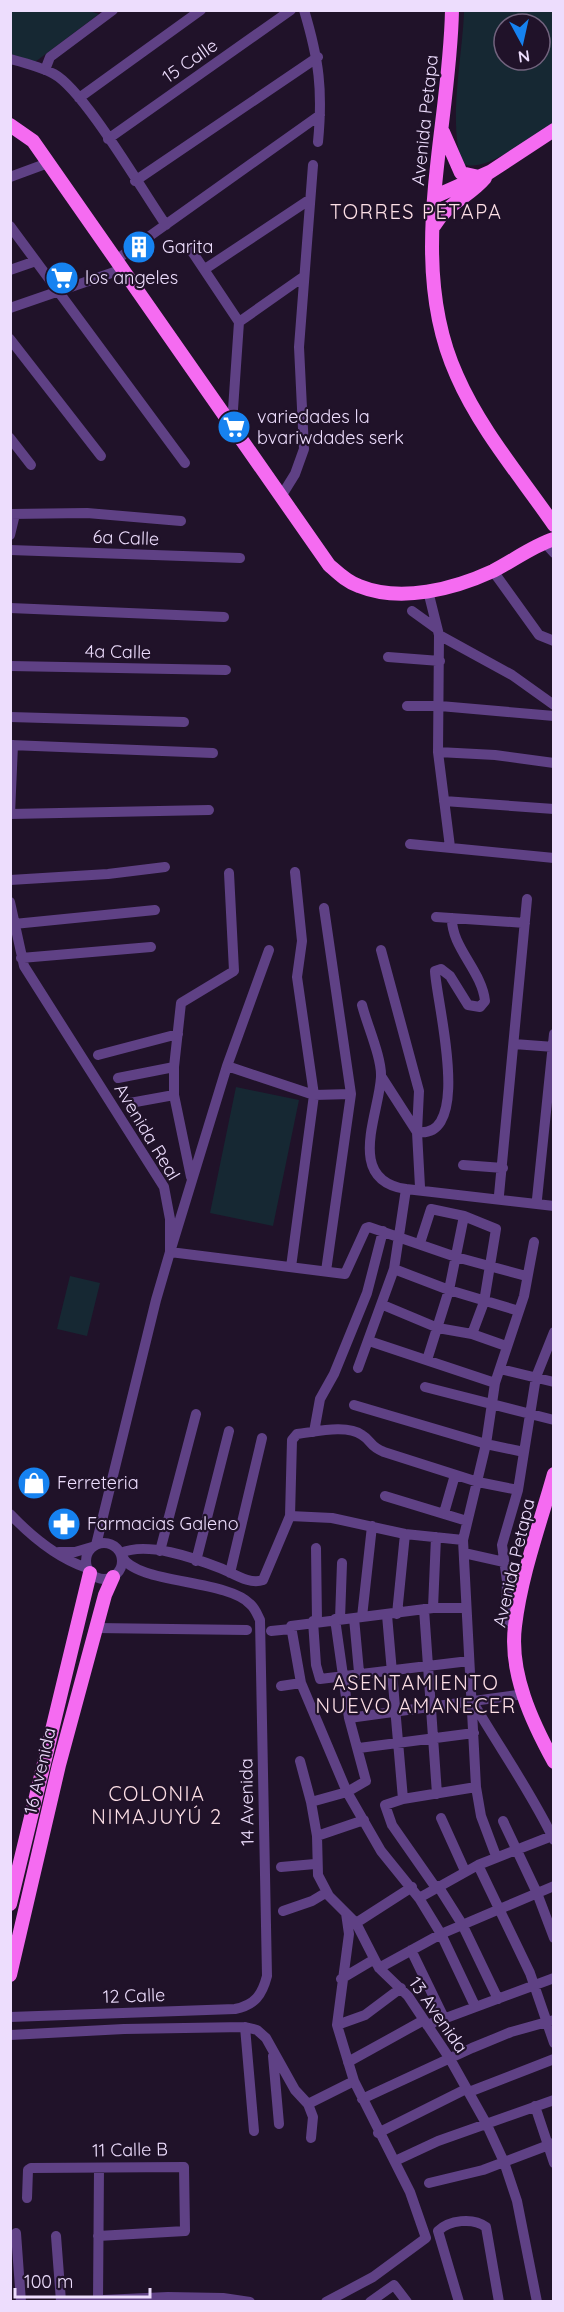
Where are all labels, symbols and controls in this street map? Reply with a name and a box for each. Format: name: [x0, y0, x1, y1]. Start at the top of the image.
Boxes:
north arrow: [492, 12, 552, 72]
street label: 15 Calle: [158, 33, 222, 88]
text: N: [517, 46, 531, 68]
street label: Avenida Petapa: [406, 53, 443, 186]
district label: TORRES PETAPA: [330, 199, 502, 224]
building icon: Garita: [121, 229, 157, 265]
place label: Garita: [162, 235, 213, 258]
supermarket icon: los angeles: [44, 260, 80, 296]
place label: los angeles: [85, 266, 178, 289]
place label: variedades la bvariwdades serk: [257, 405, 404, 449]
supermarket icon: variedades la bvariwdades serk: [216, 409, 252, 445]
street label: 6a Calle: [92, 525, 160, 550]
street label: 4a Calle: [85, 639, 151, 664]
street label: Avenida Real: [110, 1079, 185, 1184]
shop icon: Ferreteria: [16, 1465, 52, 1501]
place label: Ferreteria: [57, 1471, 139, 1494]
street label: Avenida Petapa: [488, 1496, 539, 1629]
pharmacy icon: Farmacias Galeno: [46, 1506, 82, 1542]
place label: Farmacias Galeno: [87, 1512, 239, 1535]
district label: ASENTAMIENTO NUEVO AMANECER: [315, 1670, 517, 1718]
street label: 16 Avenida: [18, 1725, 61, 1816]
street label: 14 Avenida: [234, 1758, 259, 1846]
district label: COLONIA NIMAJUYÚ 2: [91, 1781, 223, 1829]
street label: 13 Avenida: [404, 1972, 473, 2057]
street label: 12 Calle: [102, 1983, 166, 2008]
street label: 11 Calle B: [92, 2137, 168, 2162]
scale bar: [15, 2261, 150, 2299]
text: 100 m: [24, 2270, 73, 2293]

